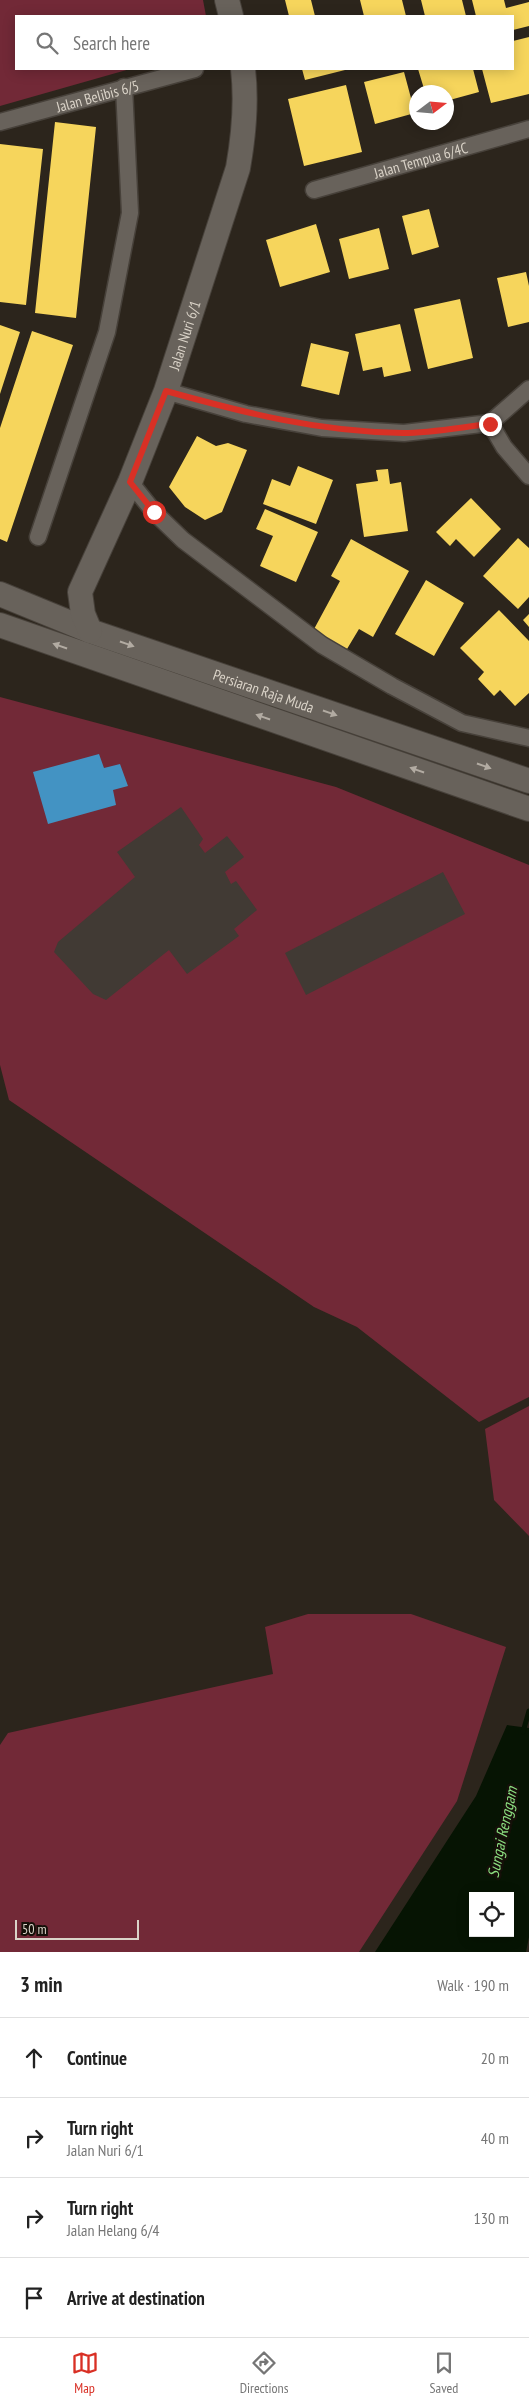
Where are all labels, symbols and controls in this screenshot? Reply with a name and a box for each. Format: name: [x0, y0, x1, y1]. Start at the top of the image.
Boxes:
search box: [15, 15, 514, 70]
icon: search: [33, 29, 61, 57]
text: Search here: [73, 31, 150, 55]
street label: Jalan Belibis 6/5: [53, 75, 141, 116]
north arrow: [409, 85, 454, 130]
street label: Jalan Tempua 6/4C: [371, 137, 470, 182]
street label: Jalan Nuri 6/1: [164, 298, 204, 373]
route end: [479, 413, 502, 436]
route start: [143, 501, 166, 524]
one-way arrow: [119, 641, 134, 648]
one-way arrow: [52, 642, 67, 650]
street label: Persiaran Raja Muda: [211, 664, 317, 716]
one-way arrow: [323, 710, 338, 718]
one-way arrow: [255, 713, 270, 721]
one-way arrow: [477, 762, 492, 770]
one-way arrow: [409, 766, 424, 773]
water label: Sungai Renggam: [483, 1783, 522, 1879]
map controls: [469, 1892, 514, 1937]
button: locate: [469, 1892, 514, 1937]
scale bar: [15, 1917, 139, 1940]
text: 50 m: [22, 1920, 47, 1938]
text: 3 min: [20, 1971, 62, 1998]
text: Walk · 190 m: [437, 1975, 509, 1995]
icon: ahead: [20, 2044, 48, 2072]
text: Continue: [67, 2046, 127, 2070]
text: 20 m: [481, 2048, 509, 2068]
text: Turn right: [67, 2116, 133, 2140]
icon: right: [20, 2124, 48, 2152]
text: 40 m: [481, 2128, 509, 2148]
text: Jalan Nuri 6/1: [67, 2140, 144, 2160]
text: Turn right: [67, 2196, 133, 2220]
icon: right: [20, 2204, 48, 2232]
text: 130 m: [474, 2208, 509, 2228]
text: Jalan Helang 6/4: [67, 2220, 160, 2240]
icon: arrive: [20, 2284, 48, 2312]
text: Arrive at destination: [67, 2286, 205, 2310]
tab: Map: [71, 2349, 99, 2397]
tab: Directions: [240, 2349, 288, 2397]
tab: Saved: [430, 2349, 458, 2397]

